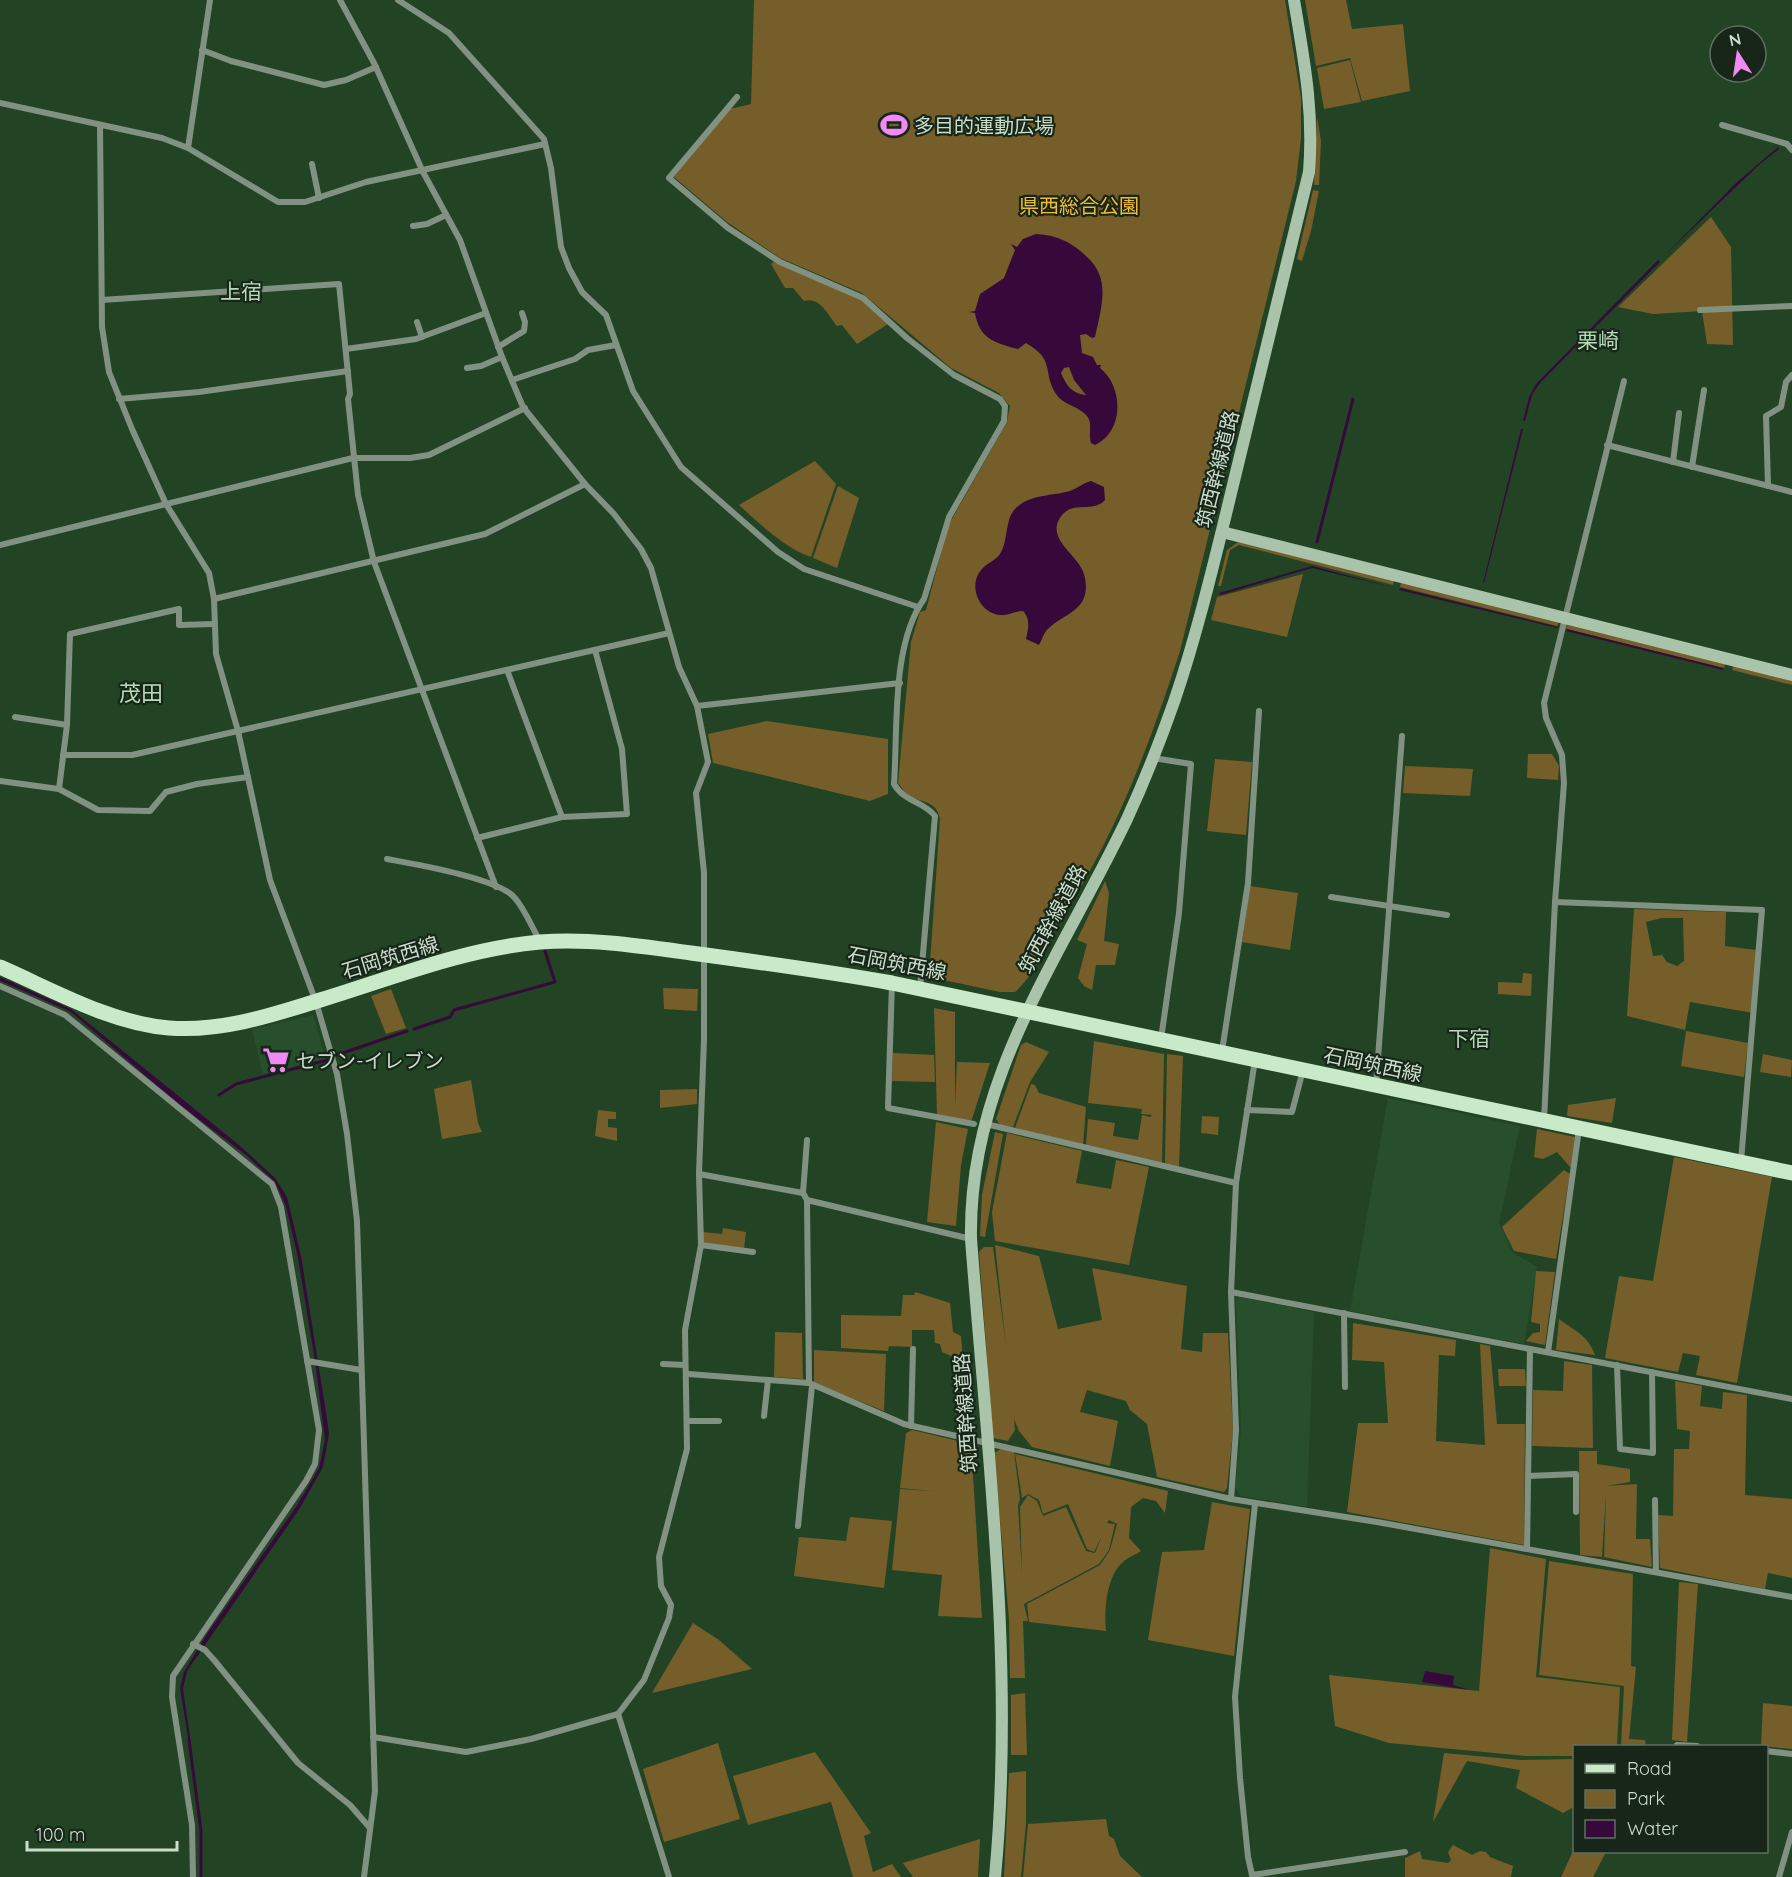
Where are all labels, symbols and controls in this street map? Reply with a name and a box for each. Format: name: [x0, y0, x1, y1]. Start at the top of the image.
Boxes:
north arrow: [1708, 24, 1768, 84]
text: N: [1727, 28, 1743, 50]
sports icon: 多目的運動広場: [879, 110, 909, 140]
place label: 多目的運動広場: [914, 113, 1054, 138]
park label: 県西総合公園: [1019, 193, 1139, 218]
district label: 上宿: [220, 278, 262, 304]
district label: 栗崎: [1577, 327, 1619, 353]
street label: 筑西幹線道路: [1190, 408, 1244, 530]
district label: 茂田: [119, 679, 163, 707]
street label: 筑西幹線道路: [1013, 860, 1091, 978]
street label: 石岡筑西線: [339, 930, 441, 984]
street label: 石岡筑西線: [846, 941, 948, 985]
district label: 下宿: [1448, 1025, 1490, 1051]
street label: 石岡筑西線: [1321, 1041, 1425, 1087]
supermarket icon: セブン-イレブン: [261, 1045, 291, 1075]
place label: セブン-イレブン: [296, 1048, 444, 1073]
street label: 筑西幹線道路: [948, 1352, 982, 1474]
legend: [1573, 1745, 1768, 1853]
text: Road: [1627, 1757, 1672, 1780]
text: Park: [1627, 1787, 1665, 1810]
scale bar: [27, 1814, 177, 1852]
text: Water: [1627, 1817, 1678, 1840]
text: 100 m: [36, 1823, 85, 1846]

